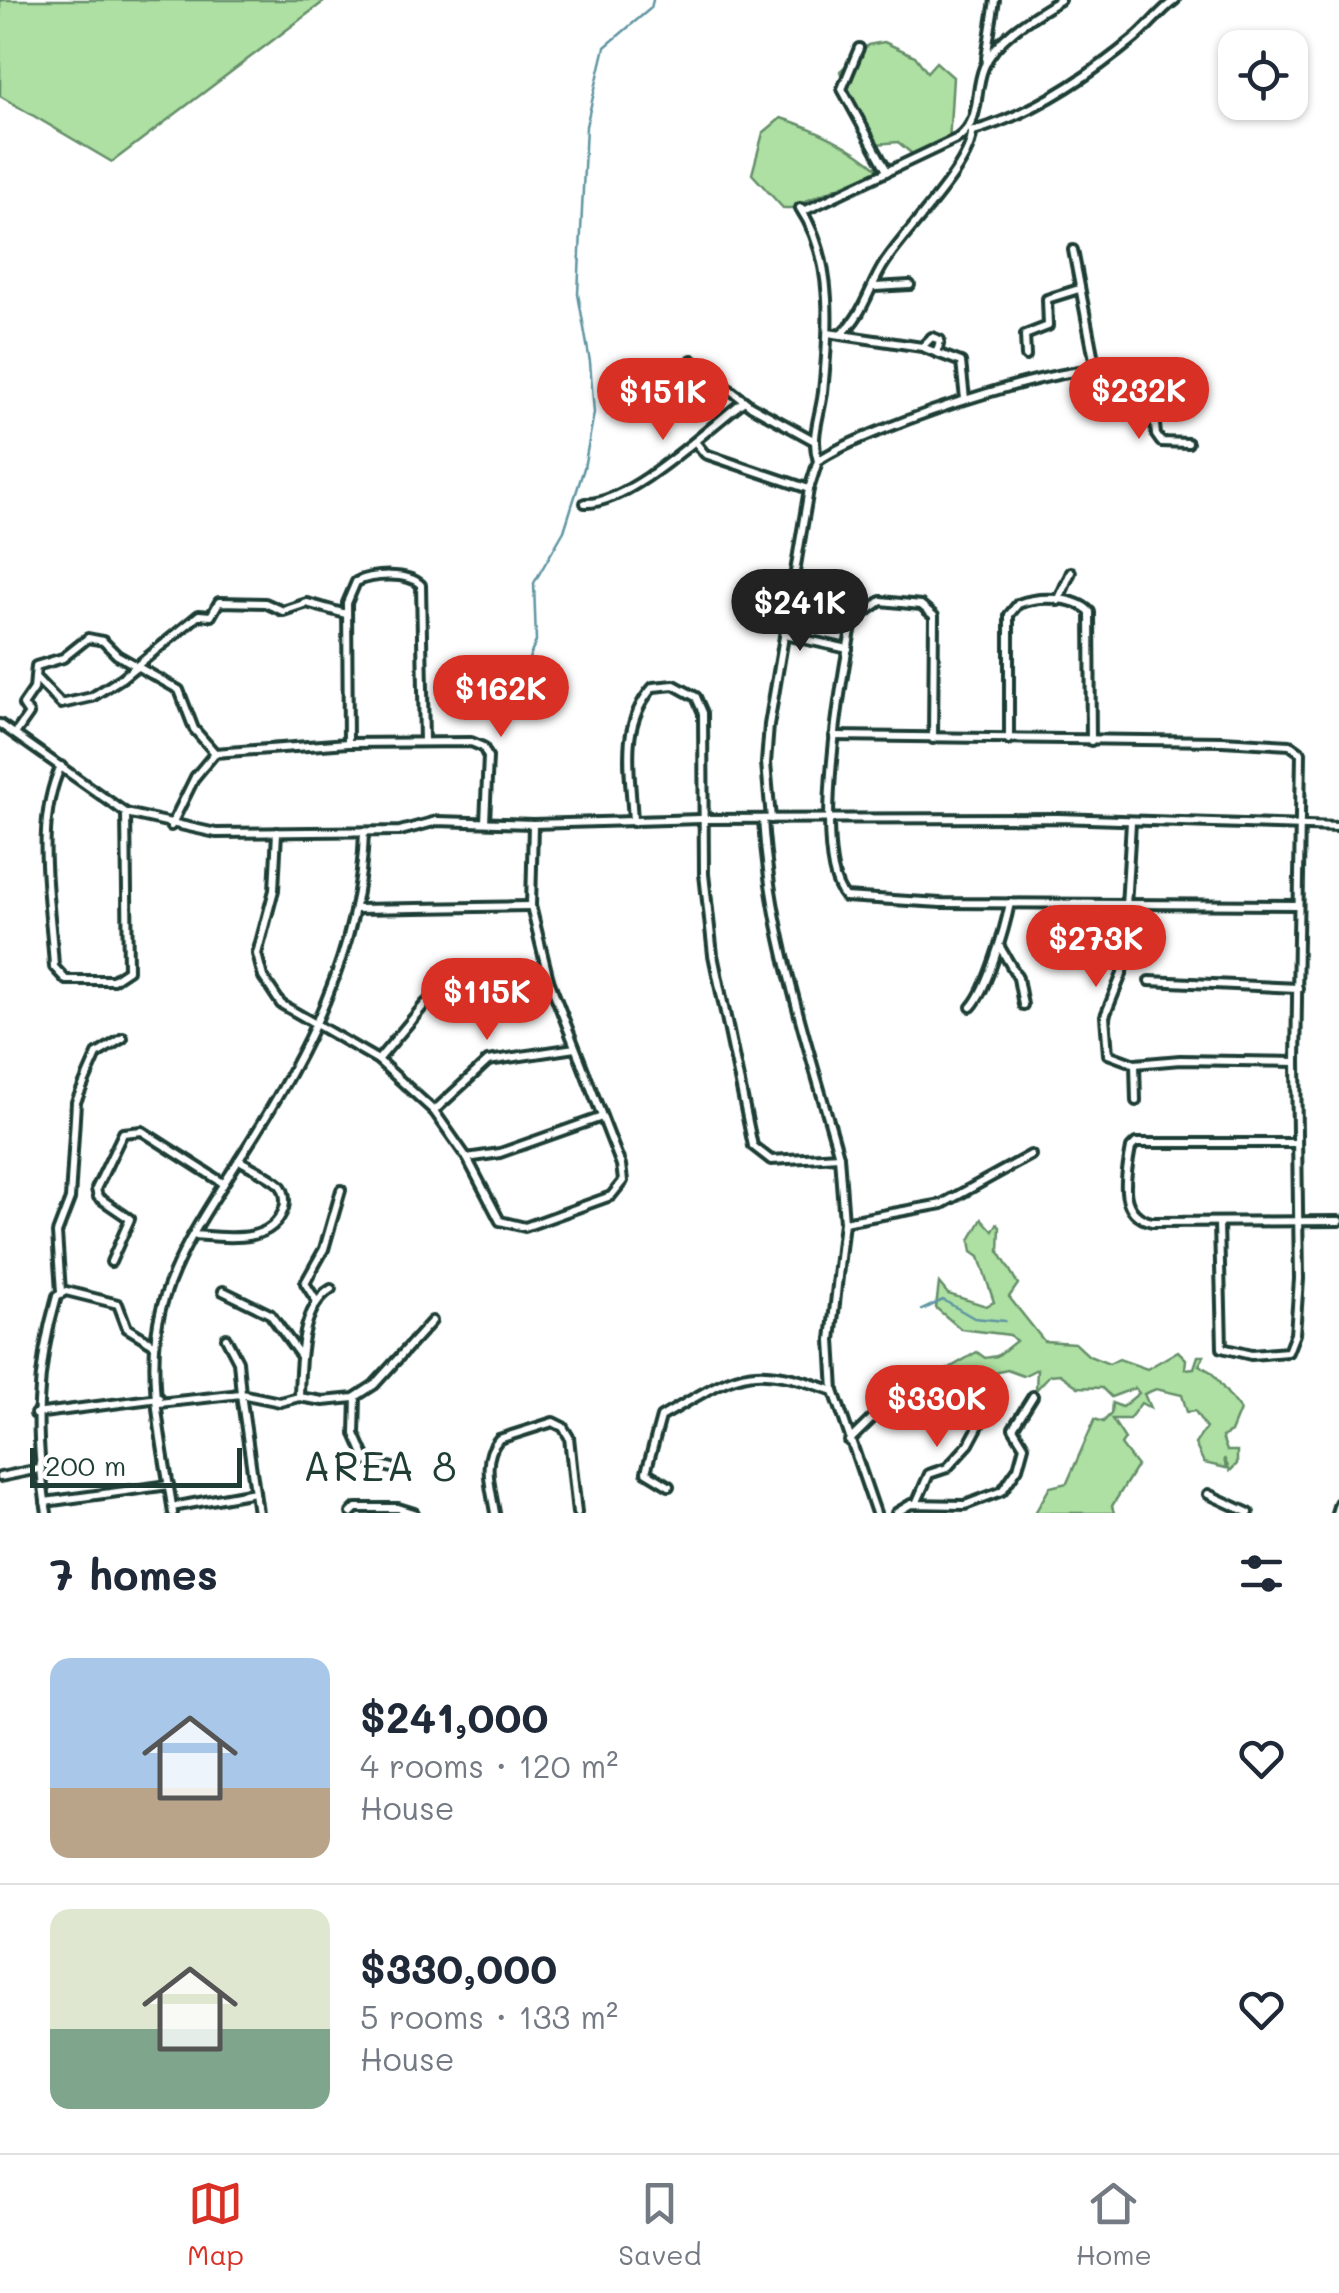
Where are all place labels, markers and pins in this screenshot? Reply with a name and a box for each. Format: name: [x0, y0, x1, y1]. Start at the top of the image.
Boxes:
pin: $232K: [1069, 357, 1209, 442]
pin: $151K: [593, 358, 733, 443]
pin: $241K: [730, 569, 870, 654]
pin: $162K: [431, 655, 571, 740]
pin: $273K: [1026, 905, 1166, 990]
pin: $115K: [417, 958, 557, 1043]
pin: $330K: [867, 1365, 1007, 1450]

